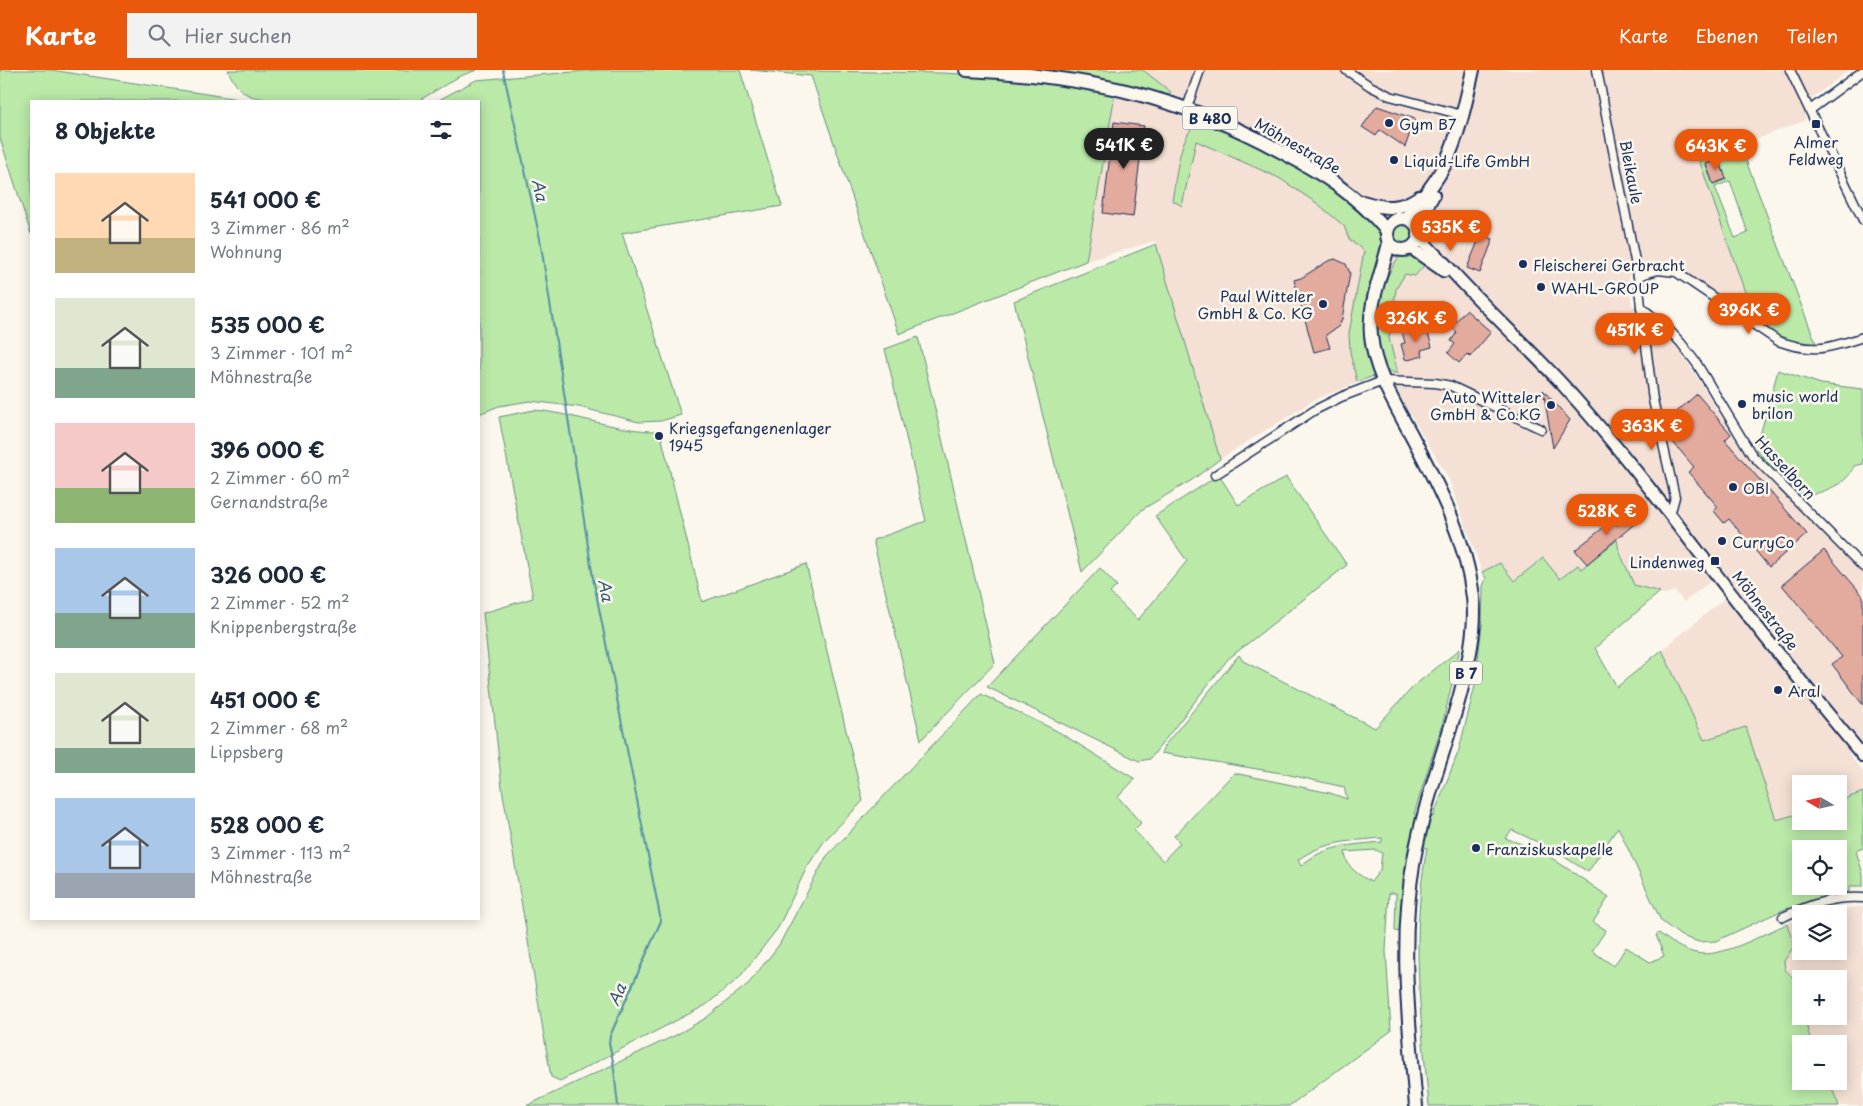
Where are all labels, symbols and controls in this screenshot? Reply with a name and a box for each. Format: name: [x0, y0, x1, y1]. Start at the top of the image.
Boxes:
search box: [127, 13, 477, 58]
text: Karte: [25, 17, 97, 53]
icon: search: [145, 21, 173, 49]
text: Hier suchen: [185, 21, 292, 49]
text: Karte: [1619, 22, 1668, 49]
text: Ebenen: [1696, 22, 1759, 49]
text: Teilen: [1787, 22, 1838, 49]
road number: B 480: [1182, 106, 1238, 129]
street label: Möhnestraße: [1251, 111, 1345, 179]
place label: Gym B7: [1399, 112, 1457, 135]
text: 8 Objekte: [55, 114, 155, 146]
icon: filters: [427, 116, 455, 144]
marker: Gym B7: [1383, 117, 1395, 129]
marker: Almer Feldweg: [1810, 118, 1822, 130]
pin: 541K €: [1083, 128, 1165, 170]
pin: 643K €: [1675, 128, 1757, 171]
place label: Almer Feldweg: [1788, 130, 1844, 170]
text: 541K €: [1095, 132, 1153, 156]
text: 643K €: [1686, 133, 1746, 157]
street label: Bleikaule: [1615, 138, 1649, 206]
place label: Liquid-Life GmbH: [1404, 149, 1530, 172]
marker: Liquid-Life GmbH: [1388, 154, 1400, 166]
water label: Aa: [527, 177, 555, 204]
text: 541 000 €: [210, 183, 321, 215]
icon: home: [95, 193, 155, 253]
pin: 535K €: [1410, 210, 1492, 252]
text: 535K €: [1421, 214, 1481, 238]
text: 3 Zimmer · 86 m²: [210, 215, 350, 239]
text: Wohnung: [210, 239, 282, 263]
place label: Fleischerei Gerbracht: [1533, 253, 1685, 276]
marker: Fleischerei Gerbracht: [1517, 258, 1529, 270]
place label: WAHL-GROUP: [1551, 276, 1659, 299]
marker: WAHL-GROUP: [1535, 281, 1547, 293]
place label: Paul Witteler GmbH & Co. KG: [1197, 284, 1313, 324]
pin: 396K €: [1708, 292, 1790, 335]
text: 396K €: [1719, 297, 1779, 321]
marker: Paul Witteler GmbH & Co. KG: [1317, 298, 1329, 310]
pin: 326K €: [1375, 300, 1457, 343]
text: 326K €: [1385, 305, 1447, 329]
text: 535 000 €: [210, 308, 325, 340]
pin: 451K €: [1594, 312, 1676, 355]
text: 451K €: [1606, 317, 1664, 341]
icon: home: [95, 318, 155, 378]
text: 3 Zimmer · 101 m²: [210, 340, 353, 364]
text: Möhnestraße: [210, 364, 312, 388]
place label: music world brilon: [1752, 384, 1838, 424]
place label: Auto Witteler GmbH & Co.KG: [1430, 385, 1541, 425]
marker: music world brilon: [1736, 398, 1748, 410]
marker: Auto Witteler GmbH & Co.KG: [1545, 399, 1557, 411]
pin: 363K €: [1611, 408, 1693, 451]
text: 363K €: [1622, 413, 1682, 437]
place label: Kriegsgefangenenlager 1945: [669, 416, 831, 456]
marker: Kriegsgefangenenlager 1945: [653, 430, 665, 442]
street label: Hasselborn: [1750, 430, 1822, 504]
text: 396 000 €: [210, 433, 325, 465]
icon: home: [95, 443, 155, 503]
text: 2 Zimmer · 60 m²: [210, 465, 350, 489]
place label: OBI: [1743, 476, 1769, 499]
marker: OBI: [1727, 481, 1739, 493]
text: Gernandstraße: [210, 489, 328, 513]
pin: 528K €: [1566, 494, 1648, 536]
text: 528K €: [1577, 498, 1637, 522]
place label: CurryCo: [1732, 530, 1794, 553]
marker: CurryCo: [1716, 535, 1728, 547]
place label: Lindenweg: [1630, 550, 1705, 573]
marker: Lindenweg: [1709, 555, 1721, 567]
text: 326 000 €: [210, 558, 326, 590]
street label: Möhnestraße: [1727, 565, 1805, 655]
icon: home: [95, 568, 155, 628]
water label: Aa: [593, 577, 621, 604]
text: 2 Zimmer · 52 m²: [210, 590, 350, 614]
text: Knippenbergstraße: [210, 614, 357, 638]
road number: B 7: [1450, 662, 1482, 684]
place label: Aral: [1788, 679, 1821, 702]
text: 451 000 €: [210, 683, 321, 715]
marker: Aral: [1772, 684, 1784, 696]
icon: home: [95, 693, 155, 753]
text: 2 Zimmer · 68 m²: [210, 715, 348, 739]
text: Lippsberg: [210, 739, 283, 763]
north arrow: [1792, 775, 1848, 830]
map controls: [1792, 775, 1847, 1090]
text: 528 000 €: [210, 808, 324, 840]
icon: home: [95, 818, 155, 878]
place label: Franziskuskapelle: [1486, 837, 1613, 860]
text: 3 Zimmer · 113 m²: [210, 840, 351, 864]
button: locate: [1792, 840, 1847, 895]
marker: Franziskuskapelle: [1470, 842, 1482, 854]
text: Möhnestraße: [210, 864, 312, 888]
button: layers: [1792, 905, 1847, 960]
button: +: [1792, 970, 1847, 1025]
water label: Aa: [601, 978, 632, 1009]
button: −: [1792, 1035, 1847, 1090]

